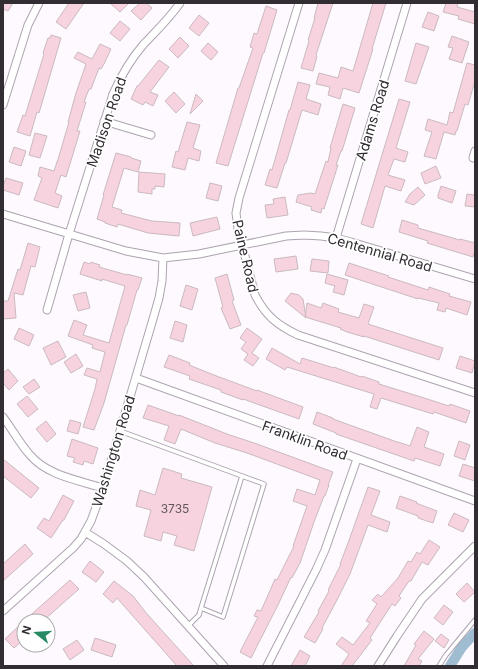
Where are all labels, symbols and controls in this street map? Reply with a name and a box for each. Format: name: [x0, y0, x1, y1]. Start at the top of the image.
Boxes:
street label: Madison Road: [83, 75, 129, 169]
street label: Adams Road: [352, 78, 392, 162]
street label: Paine Road: [229, 218, 263, 294]
street label: Centennial Road: [326, 229, 434, 275]
street label: Washington Road: [88, 393, 138, 509]
street label: Franklin Road: [260, 417, 350, 463]
house number: 3735: [161, 501, 189, 516]
north arrow: [16, 613, 56, 653]
text: N: [19, 624, 34, 636]

